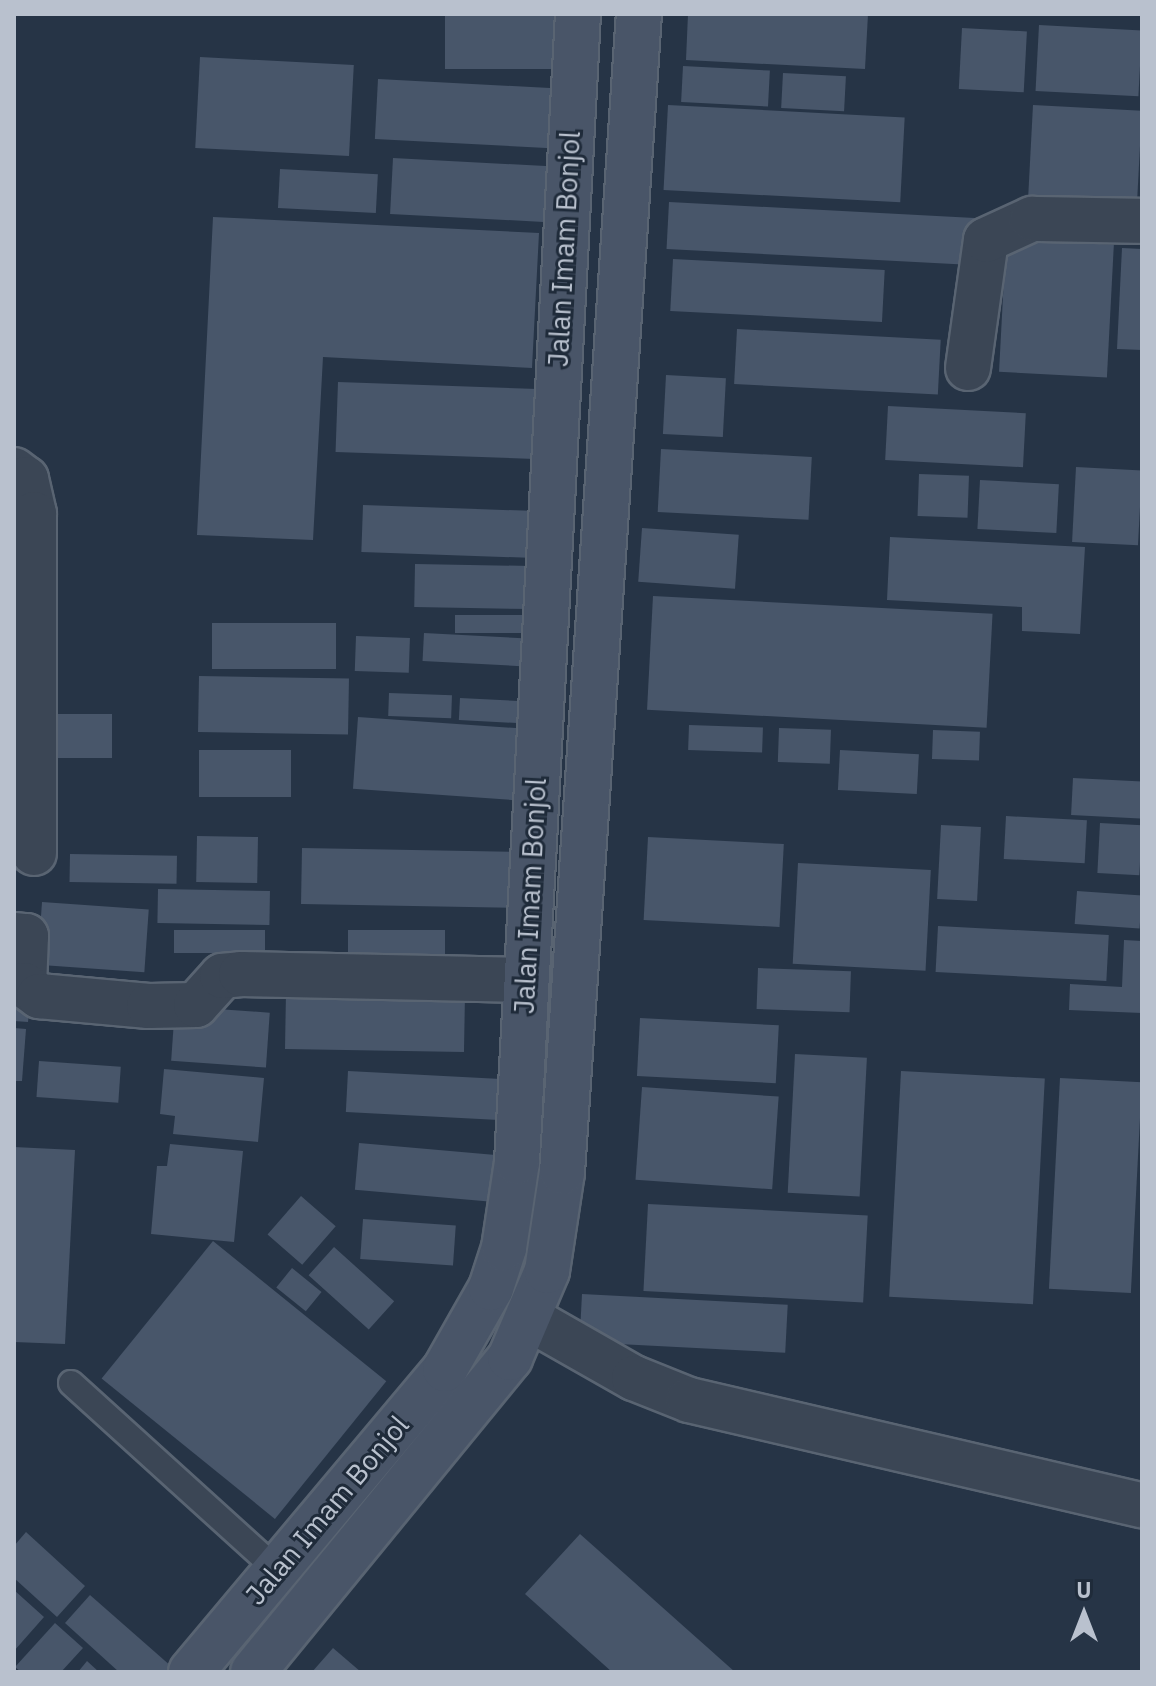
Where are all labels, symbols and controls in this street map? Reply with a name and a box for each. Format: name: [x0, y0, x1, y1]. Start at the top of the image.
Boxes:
street label: Jalan Imam Bonjol: [541, 130, 587, 368]
street label: Jalan Imam Bonjol: [507, 777, 553, 1015]
street label: Jalan Imam Bonjol: [238, 1409, 416, 1611]
north arrow: [1044, 1574, 1124, 1654]
text: U: [1076, 1575, 1092, 1604]

